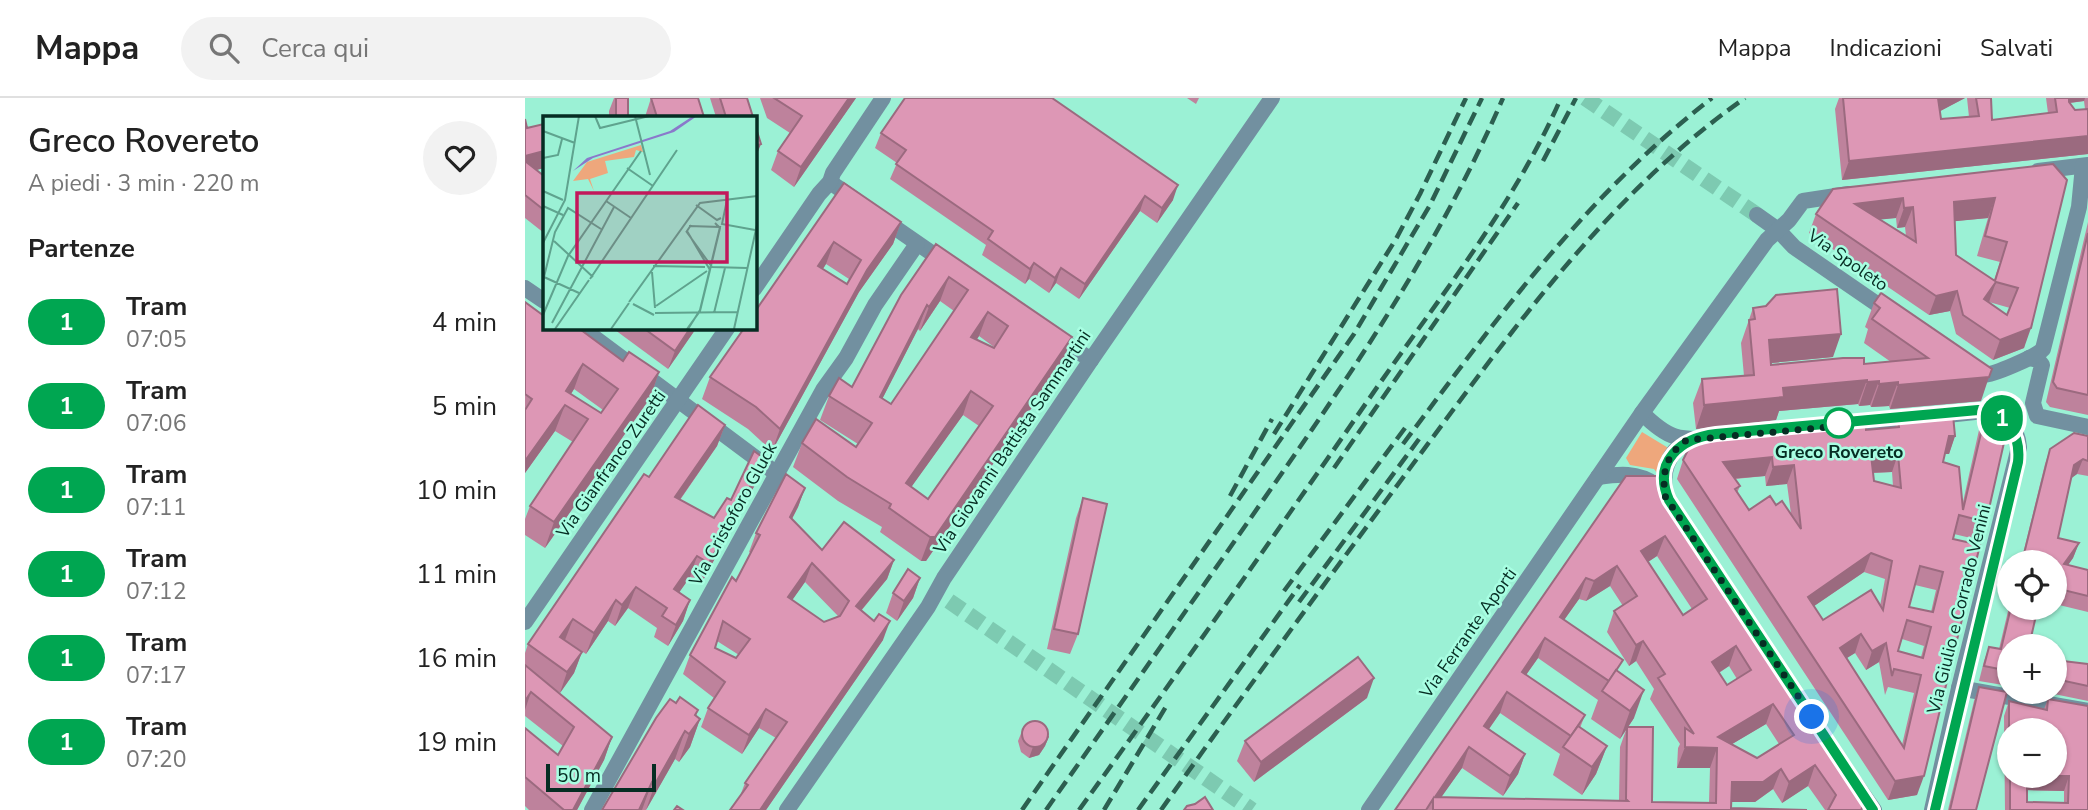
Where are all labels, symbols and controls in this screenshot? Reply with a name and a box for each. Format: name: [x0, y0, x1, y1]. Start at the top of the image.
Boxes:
search box: [181, 17, 671, 80]
text: Mappa: [35, 26, 139, 71]
icon: search: [205, 29, 243, 67]
text: Cerca qui: [261, 31, 369, 66]
text: Mappa: [1718, 32, 1792, 64]
text: Indicazioni: [1830, 32, 1942, 64]
text: Salvati: [1980, 32, 2053, 64]
inset map: [543, 116, 756, 329]
text: Greco Rovereto: [28, 119, 260, 164]
button: heart: [423, 121, 497, 195]
text: A piedi · 3 min · 220 m: [28, 168, 259, 199]
street label: Via Spoleto: [1802, 223, 1893, 297]
text: Partenze: [28, 231, 135, 266]
text: Tram: [126, 289, 187, 324]
text: 4 min: [432, 305, 497, 340]
text: 1: [59, 306, 74, 338]
text: 07:05: [126, 324, 186, 355]
street label: Via Giovanni Battista Sammartini: [927, 325, 1096, 560]
text: Tram: [126, 373, 187, 408]
street label: Via Gianfranco Zuretti: [550, 385, 671, 544]
text: 5 min: [432, 389, 497, 424]
text: 1: [59, 390, 74, 422]
line badge: 1: [1979, 395, 2025, 441]
text: 1: [1995, 402, 2009, 434]
text: 07:06: [126, 408, 186, 439]
marker: Greco Rovereto: [1824, 408, 1854, 438]
street label: Via Cristoforo Gluck: [683, 437, 783, 591]
place label: Greco Rovereto: [1775, 440, 1903, 464]
text: Tram: [126, 457, 187, 492]
text: 10 min: [416, 473, 497, 508]
text: 1: [59, 474, 74, 506]
text: 07:11: [126, 492, 186, 523]
street label: Via Giulio e Corrado Venini: [1921, 502, 1997, 717]
text: Tram: [126, 541, 187, 576]
map controls: [1997, 550, 2067, 788]
button: locate: [1997, 550, 2067, 620]
text: 11 min: [416, 557, 497, 592]
text: 1: [59, 558, 74, 590]
street label: Via Ferrante Aporti: [1413, 563, 1522, 704]
text: 07:12: [126, 576, 186, 607]
text: Tram: [126, 625, 187, 660]
button: +: [1997, 634, 2067, 704]
text: 16 min: [416, 641, 497, 676]
text: 1: [59, 642, 74, 674]
text: 07:17: [126, 660, 186, 691]
your location: [1794, 699, 1829, 734]
text: Tram: [126, 709, 187, 744]
button: −: [1997, 718, 2067, 788]
text: 19 min: [416, 725, 497, 760]
text: 1: [59, 726, 74, 758]
text: 07:20: [126, 744, 186, 775]
scale bar: [546, 761, 656, 793]
text: 50 m: [557, 763, 601, 789]

